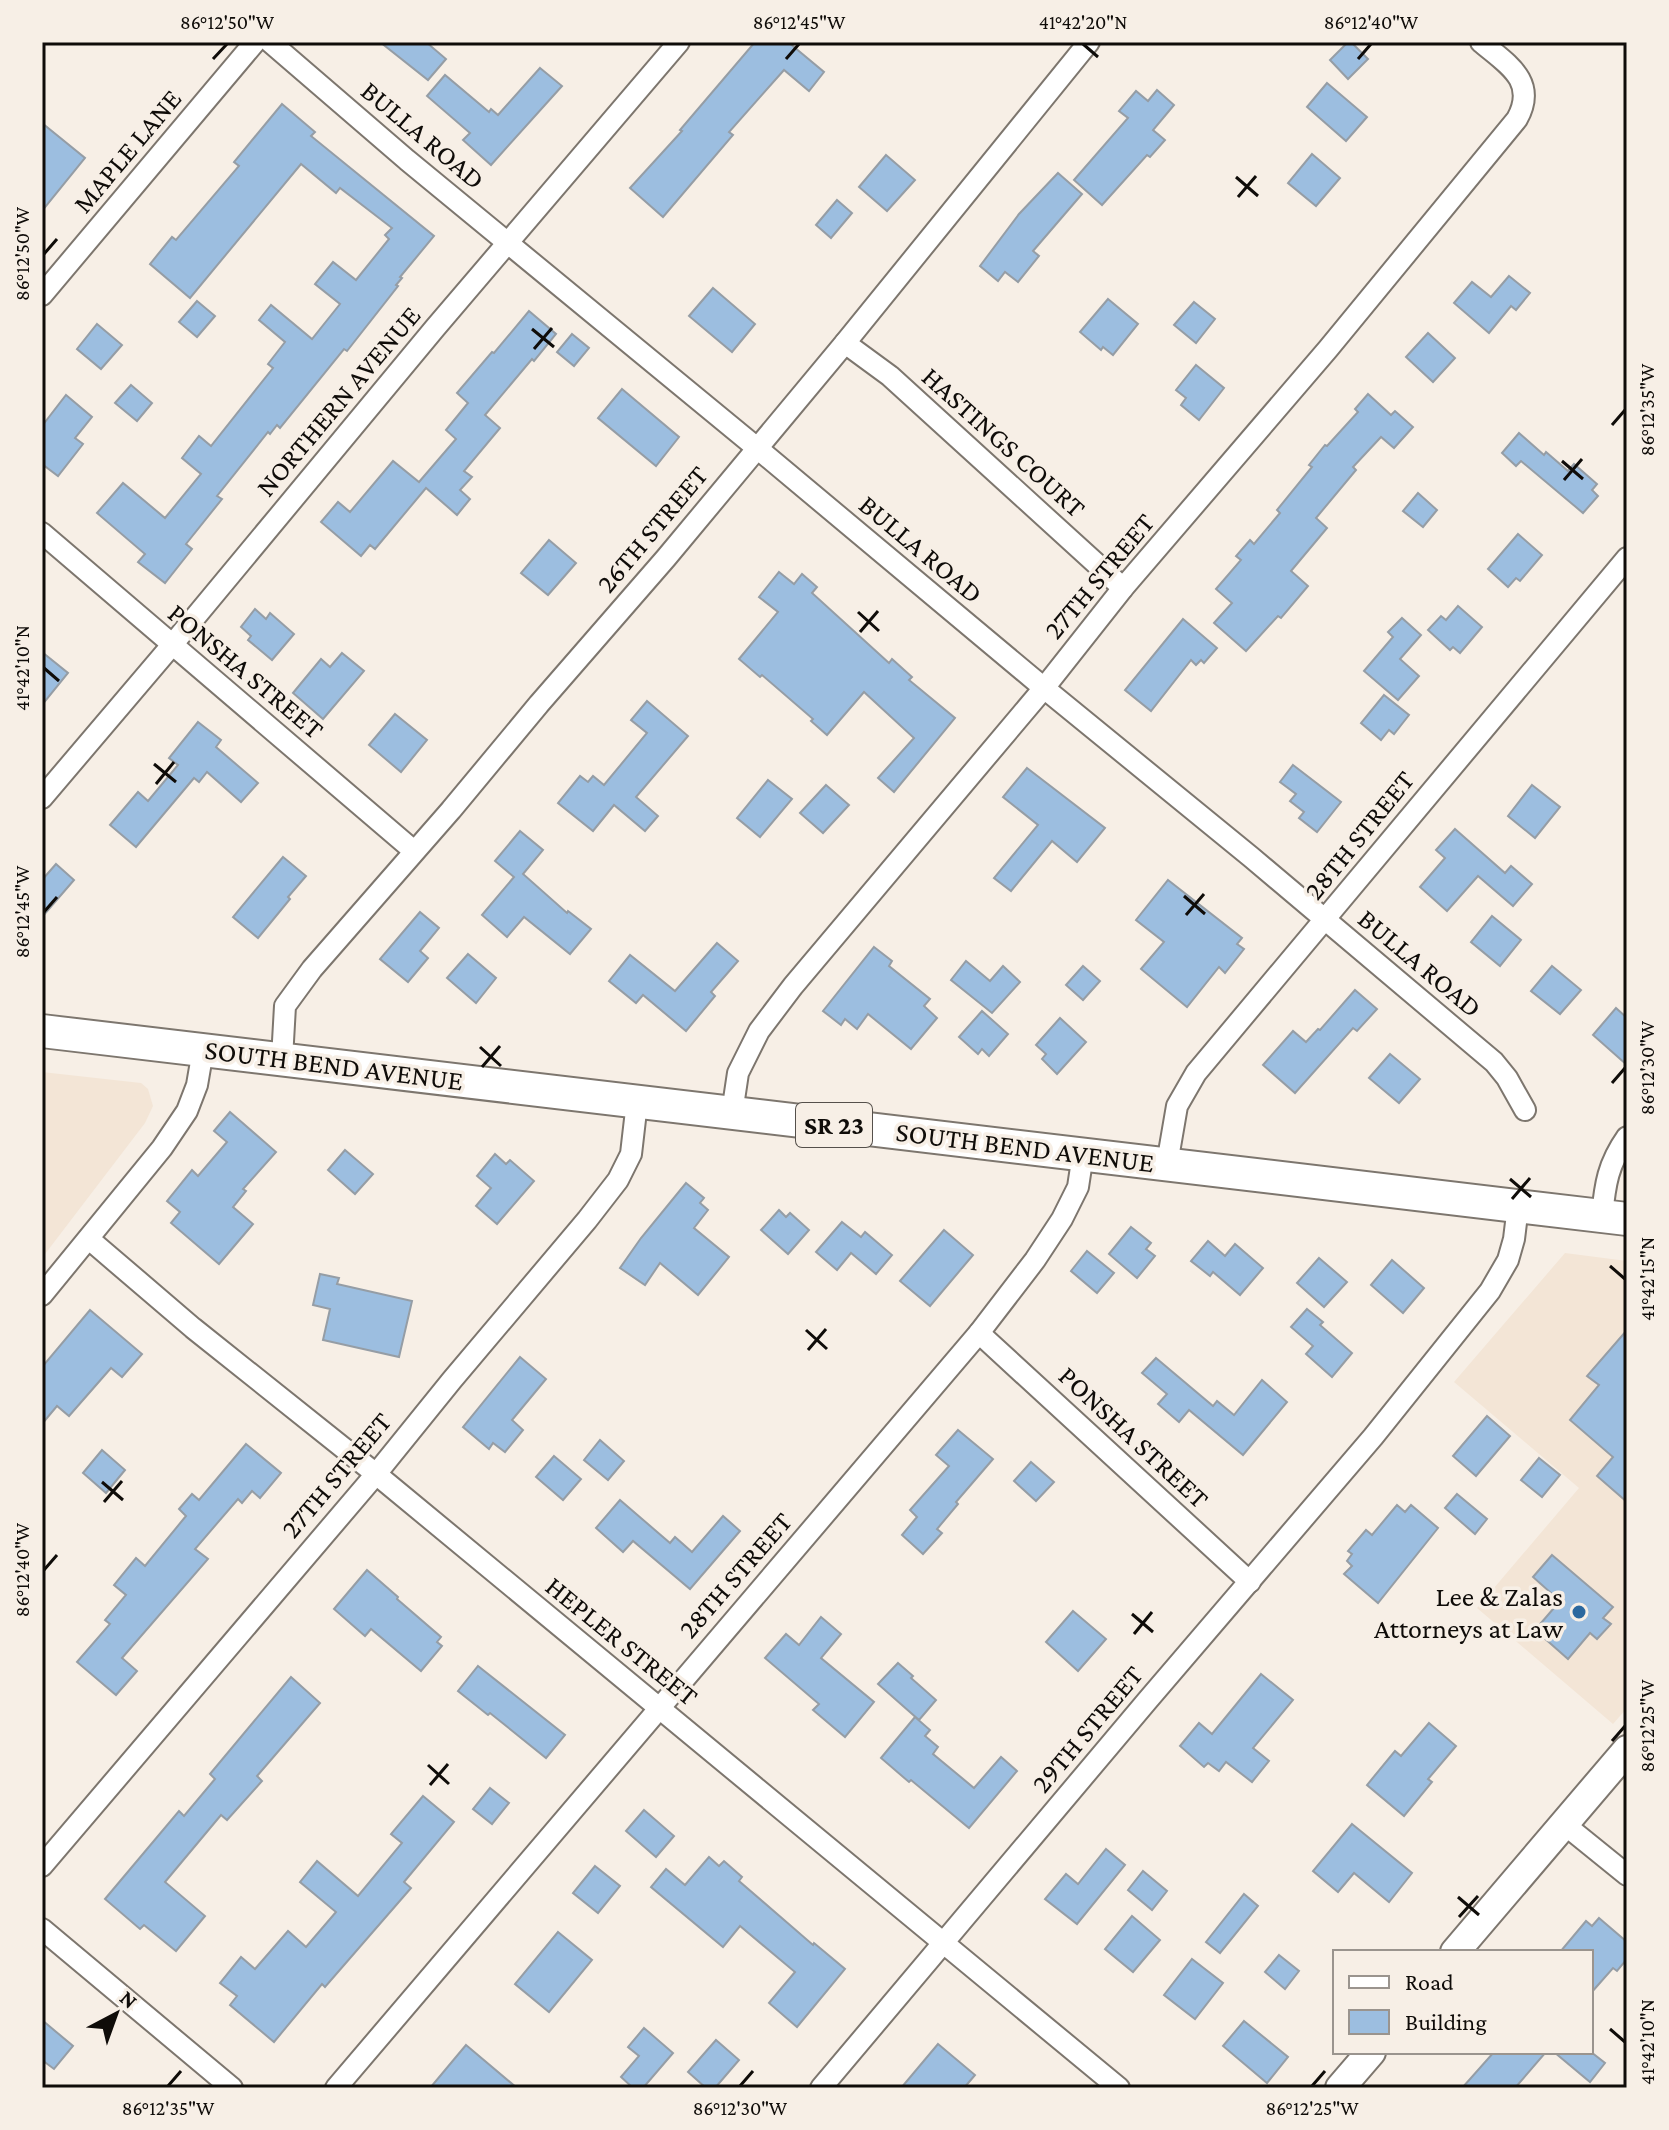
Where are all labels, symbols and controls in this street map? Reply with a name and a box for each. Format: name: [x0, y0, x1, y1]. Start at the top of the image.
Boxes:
text: 86°12'50"W: [180, 11, 275, 33]
text: 86°12'45"W: [753, 11, 846, 33]
text: 41°42'20"N: [1039, 11, 1127, 33]
text: 86°12'40"W: [1324, 11, 1419, 33]
street label: BULLA ROAD: [355, 75, 491, 195]
street label: MAPLE LANE: [67, 83, 187, 219]
text: 86°12'50"W: [11, 206, 33, 301]
street label: NORTHERN AVENUE: [249, 300, 427, 502]
street label: HASTINGS COURT: [916, 361, 1092, 523]
text: 86°12'35"W: [1636, 363, 1658, 456]
street label: 26TH STREET: [590, 459, 714, 599]
street label: BULLA ROAD: [853, 489, 989, 609]
street label: 27TH STREET: [1038, 507, 1160, 645]
street label: PONSHA STREET: [162, 597, 330, 745]
text: 41°42'10"N: [11, 625, 33, 711]
street label: 28TH STREET: [1298, 765, 1420, 905]
text: 86°12'45"W: [11, 865, 33, 958]
street label: BULLA ROAD: [1352, 903, 1488, 1023]
text: 86°12'30"W: [1636, 1020, 1658, 1115]
street label: SOUTH BEND AVENUE: [203, 1034, 465, 1096]
road number: SR 23: [796, 1103, 872, 1147]
street label: SOUTH BEND AVENUE: [894, 1116, 1156, 1178]
text: 41°42'15"N: [1636, 1237, 1658, 1321]
street label: PONSHA STREET: [1053, 1360, 1215, 1514]
street label: 27TH STREET: [275, 1406, 397, 1544]
street label: 28TH STREET: [672, 1506, 798, 1644]
text: 86°12'40"W: [11, 1522, 33, 1617]
street label: HEPLER STREET: [540, 1570, 704, 1712]
place label: Lee & Zalas Attorneys at Law: [1374, 1581, 1563, 1644]
marker: Lee & Zalas Attorneys at Law: [1570, 1603, 1588, 1621]
street label: 29TH STREET: [1025, 1659, 1149, 1799]
text: 86°12'25"W: [1636, 1679, 1658, 1773]
legend: [1333, 1950, 1593, 2054]
text: Road: [1405, 1968, 1454, 1995]
north arrow: [76, 1974, 156, 2054]
text: N: [115, 1985, 143, 2014]
text: 41°42'10"N: [1636, 1999, 1658, 2085]
text: Building: [1405, 2008, 1487, 2035]
text: 86°12'35"W: [122, 2097, 215, 2119]
text: 86°12'30"W: [693, 2097, 788, 2119]
text: 86°12'25"W: [1265, 2097, 1359, 2119]

